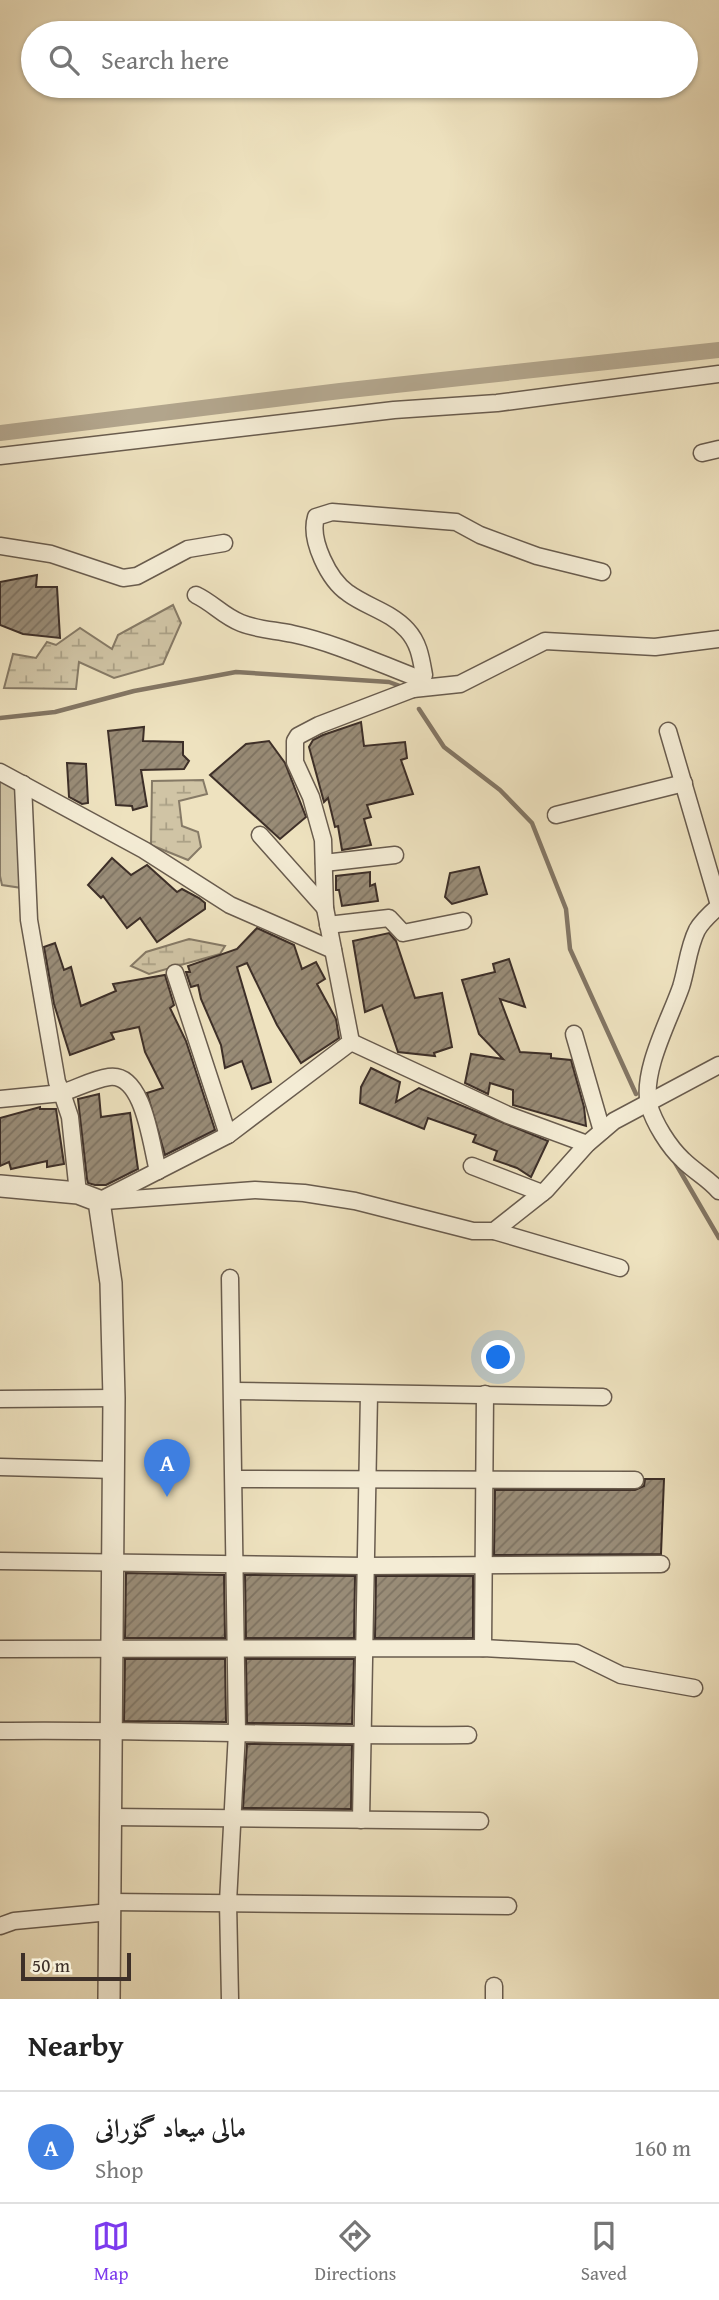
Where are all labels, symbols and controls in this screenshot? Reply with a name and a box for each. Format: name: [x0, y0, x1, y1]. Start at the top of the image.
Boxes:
search box: [21, 21, 698, 98]
text: Search here: [101, 40, 229, 79]
icon: search: [45, 41, 83, 79]
your location: [481, 1340, 515, 1374]
pin: A: [144, 1439, 190, 1497]
scale bar: [21, 1950, 131, 1982]
text: 50 m: [32, 1951, 70, 1979]
text: Nearby: [28, 2023, 124, 2067]
text: مالی میعاد گۆرانی: [95, 2108, 246, 2147]
text: A: [44, 2131, 58, 2164]
text: 160 m: [634, 2131, 691, 2164]
text: Shop: [95, 2153, 143, 2186]
tab: Map: [92, 2217, 130, 2287]
tab: Directions: [315, 2217, 396, 2287]
tab: Saved: [581, 2217, 627, 2287]

